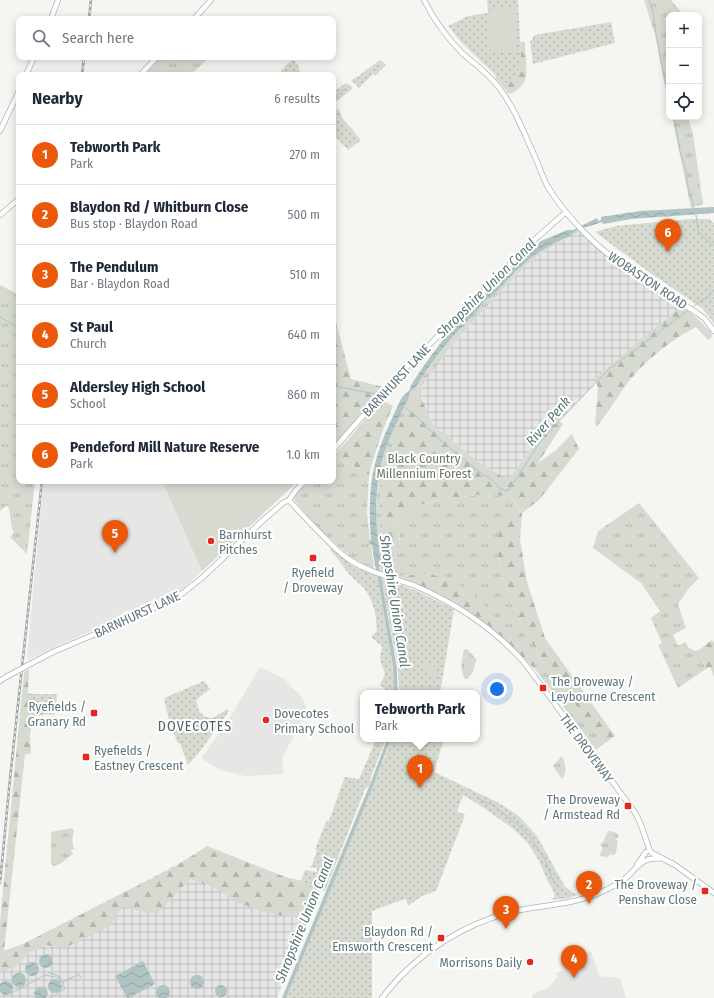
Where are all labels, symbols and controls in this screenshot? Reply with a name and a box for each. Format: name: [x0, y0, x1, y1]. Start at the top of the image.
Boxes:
map controls: [666, 12, 702, 120]
button: +: [666, 12, 702, 48]
search box: [16, 16, 336, 60]
icon: search: [30, 27, 52, 49]
text: Search here: [62, 29, 134, 47]
button: −: [666, 48, 702, 84]
button: locate: [666, 84, 702, 120]
text: Nearby: [32, 88, 83, 109]
text: 6 results: [274, 91, 320, 106]
text: Tebworth Park: [70, 138, 160, 156]
text: 1: [42, 147, 48, 162]
text: 270 m: [289, 147, 320, 162]
text: Park: [70, 156, 93, 171]
text: Blaydon Rd / Whitburn Close: [70, 198, 248, 216]
text: 2: [42, 207, 48, 222]
text: 500 m: [287, 207, 320, 222]
text: Bus stop · Blaydon Road: [70, 216, 198, 231]
pin: 6: [655, 219, 681, 252]
water label: Shropshire Union Canal: [432, 235, 540, 342]
street label: WOBASTON ROAD: [605, 248, 690, 312]
text: The Pendulum: [70, 258, 158, 276]
text: 3: [42, 267, 48, 282]
text: 510 m: [290, 267, 320, 282]
text: Bar · Blaydon Road: [70, 276, 170, 291]
text: St Paul: [70, 318, 113, 336]
text: 4: [42, 327, 48, 342]
text: 640 m: [287, 327, 320, 342]
text: Church: [70, 336, 107, 351]
street label: BARNHURST LANE: [359, 341, 434, 420]
text: Aldersley High School: [70, 378, 205, 396]
text: 5: [42, 387, 48, 402]
text: 860 m: [287, 387, 320, 402]
water label: River Penk: [522, 393, 574, 449]
text: School: [70, 396, 106, 411]
text: Pendeford Mill Nature Reserve: [70, 438, 259, 456]
text: 6: [42, 447, 48, 462]
text: 1.0 km: [286, 447, 320, 462]
park label: Black Country Millennium Forest: [376, 451, 472, 481]
text: Park: [70, 456, 93, 471]
pin: 5: [102, 520, 128, 553]
place label: Barnhurst Pitches: [219, 527, 272, 557]
water label: Shropshire Union Canal: [376, 533, 413, 669]
marker: Barnhurst Pitches: [206, 536, 216, 546]
marker: Ryefield / Droveway: [308, 553, 318, 563]
place label: Ryefield / Droveway: [283, 565, 343, 595]
street label: BARNHURST LANE: [92, 588, 183, 641]
place label: The Droveway / Leybourne Crescent: [551, 674, 656, 704]
your location: [487, 679, 507, 699]
marker: The Droveway / Leybourne Crescent: [538, 683, 548, 693]
popup: [360, 690, 480, 742]
place label: Ryefields / Granary Rd: [28, 699, 86, 729]
text: Tebworth Park: [375, 700, 465, 718]
place label: Dovecotes Primary School: [274, 706, 355, 736]
marker: Ryefields / Granary Rd: [89, 708, 99, 718]
street label: THE DROVEWAY: [557, 711, 617, 786]
marker: Dovecotes Primary School: [261, 715, 271, 725]
district label: DOVECOTES: [158, 718, 232, 735]
text: Park: [375, 718, 398, 733]
place label: Ryefields / Eastney Crescent: [94, 743, 184, 773]
marker: Ryefields / Eastney Crescent: [81, 752, 91, 762]
pin: 1: [407, 755, 433, 788]
place label: The Droveway / Armstead Rd: [543, 792, 620, 822]
marker: The Droveway / Armstead Rd: [623, 801, 633, 811]
water label: Shropshire Union Canal: [271, 855, 337, 986]
pin: 2: [576, 871, 602, 904]
place label: The Droveway / Penshaw Close: [615, 877, 697, 907]
marker: The Droveway / Penshaw Close: [700, 886, 710, 896]
pin: 3: [493, 896, 519, 929]
place label: Blaydon Rd / Emsworth Crescent: [332, 924, 434, 954]
marker: Blaydon Rd / Emsworth Crescent: [436, 933, 446, 943]
pin: 4: [561, 945, 587, 978]
place label: Morrisons Daily: [440, 955, 522, 970]
marker: Morrisons Daily: [525, 957, 535, 967]

